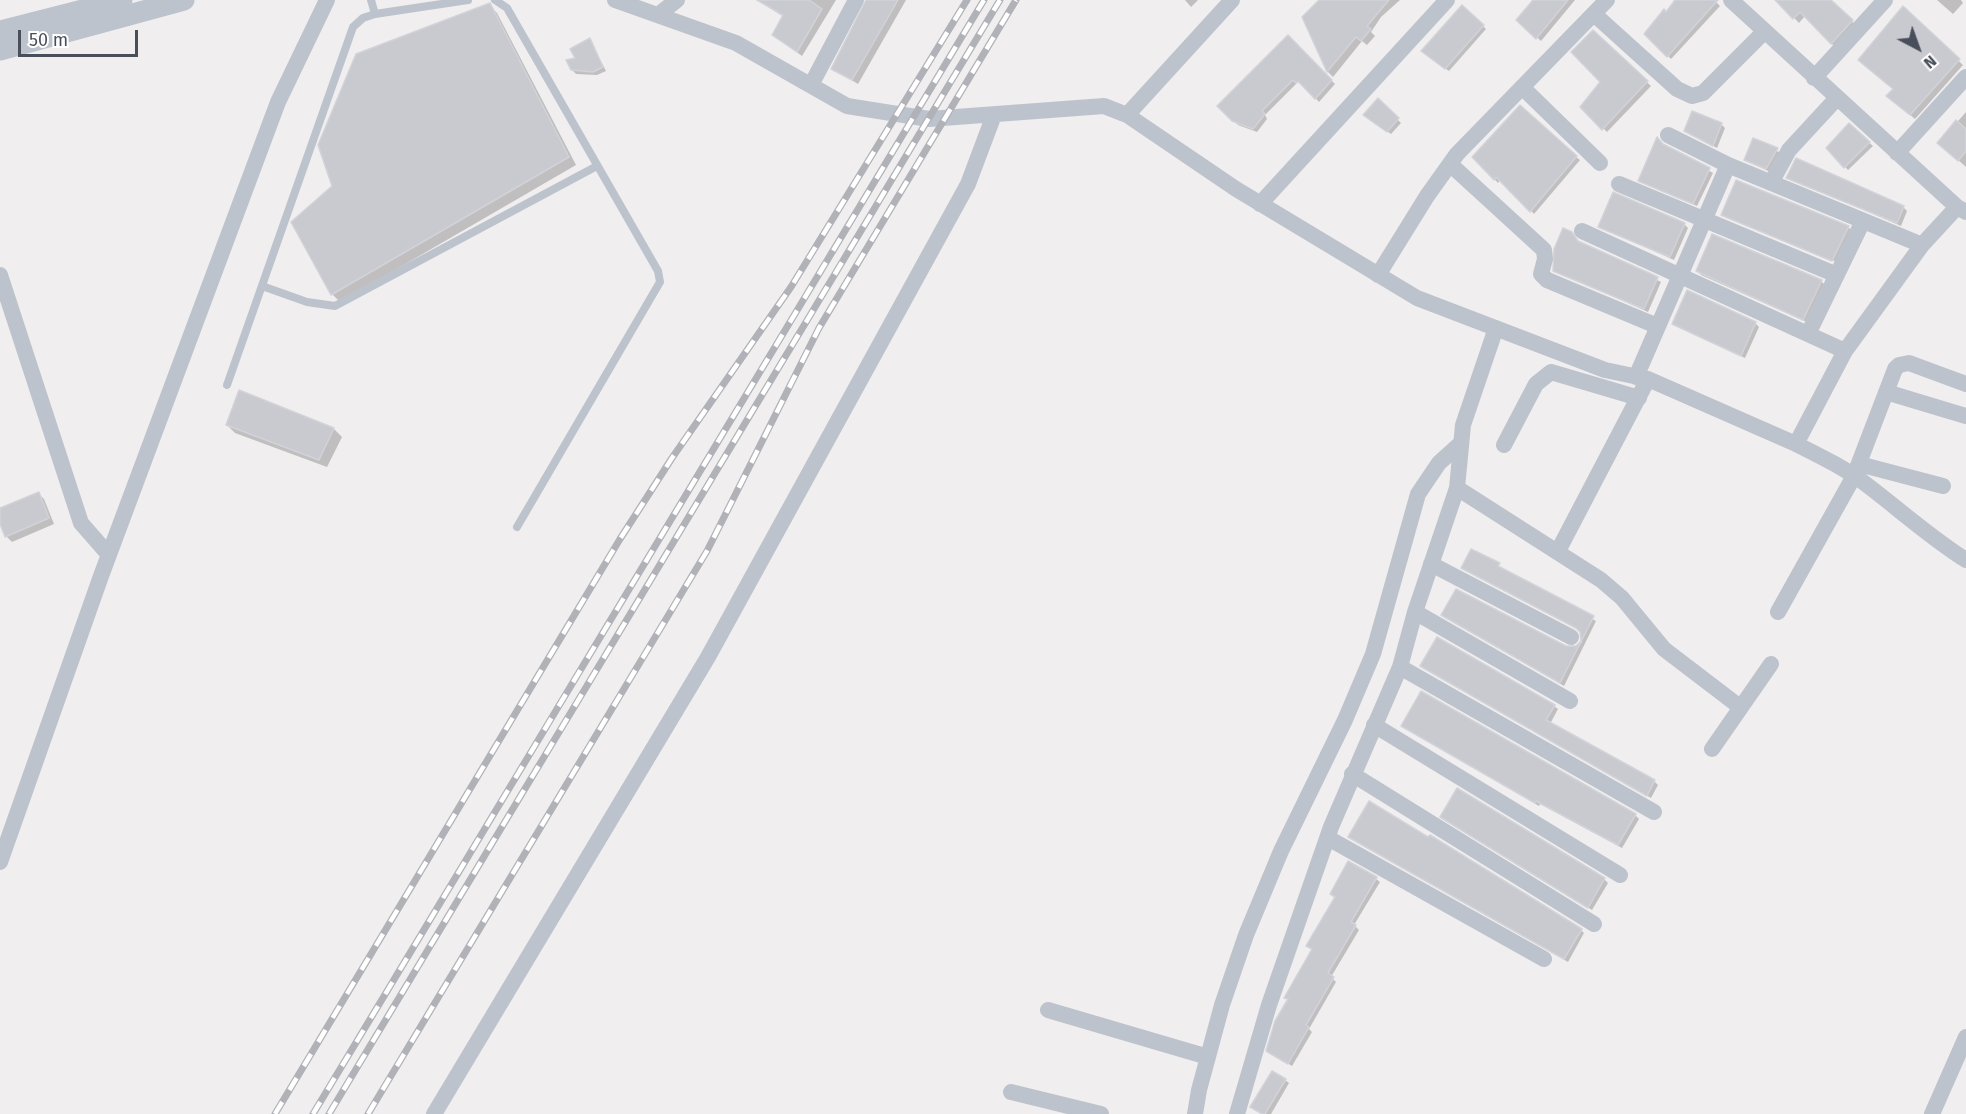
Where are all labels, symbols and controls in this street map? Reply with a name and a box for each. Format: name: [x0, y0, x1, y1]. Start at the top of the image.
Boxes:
scale bar: [21, 18, 141, 56]
north arrow: [1888, 18, 1948, 78]
text: 50 m: [29, 29, 68, 51]
text: N: [1920, 51, 1940, 73]

